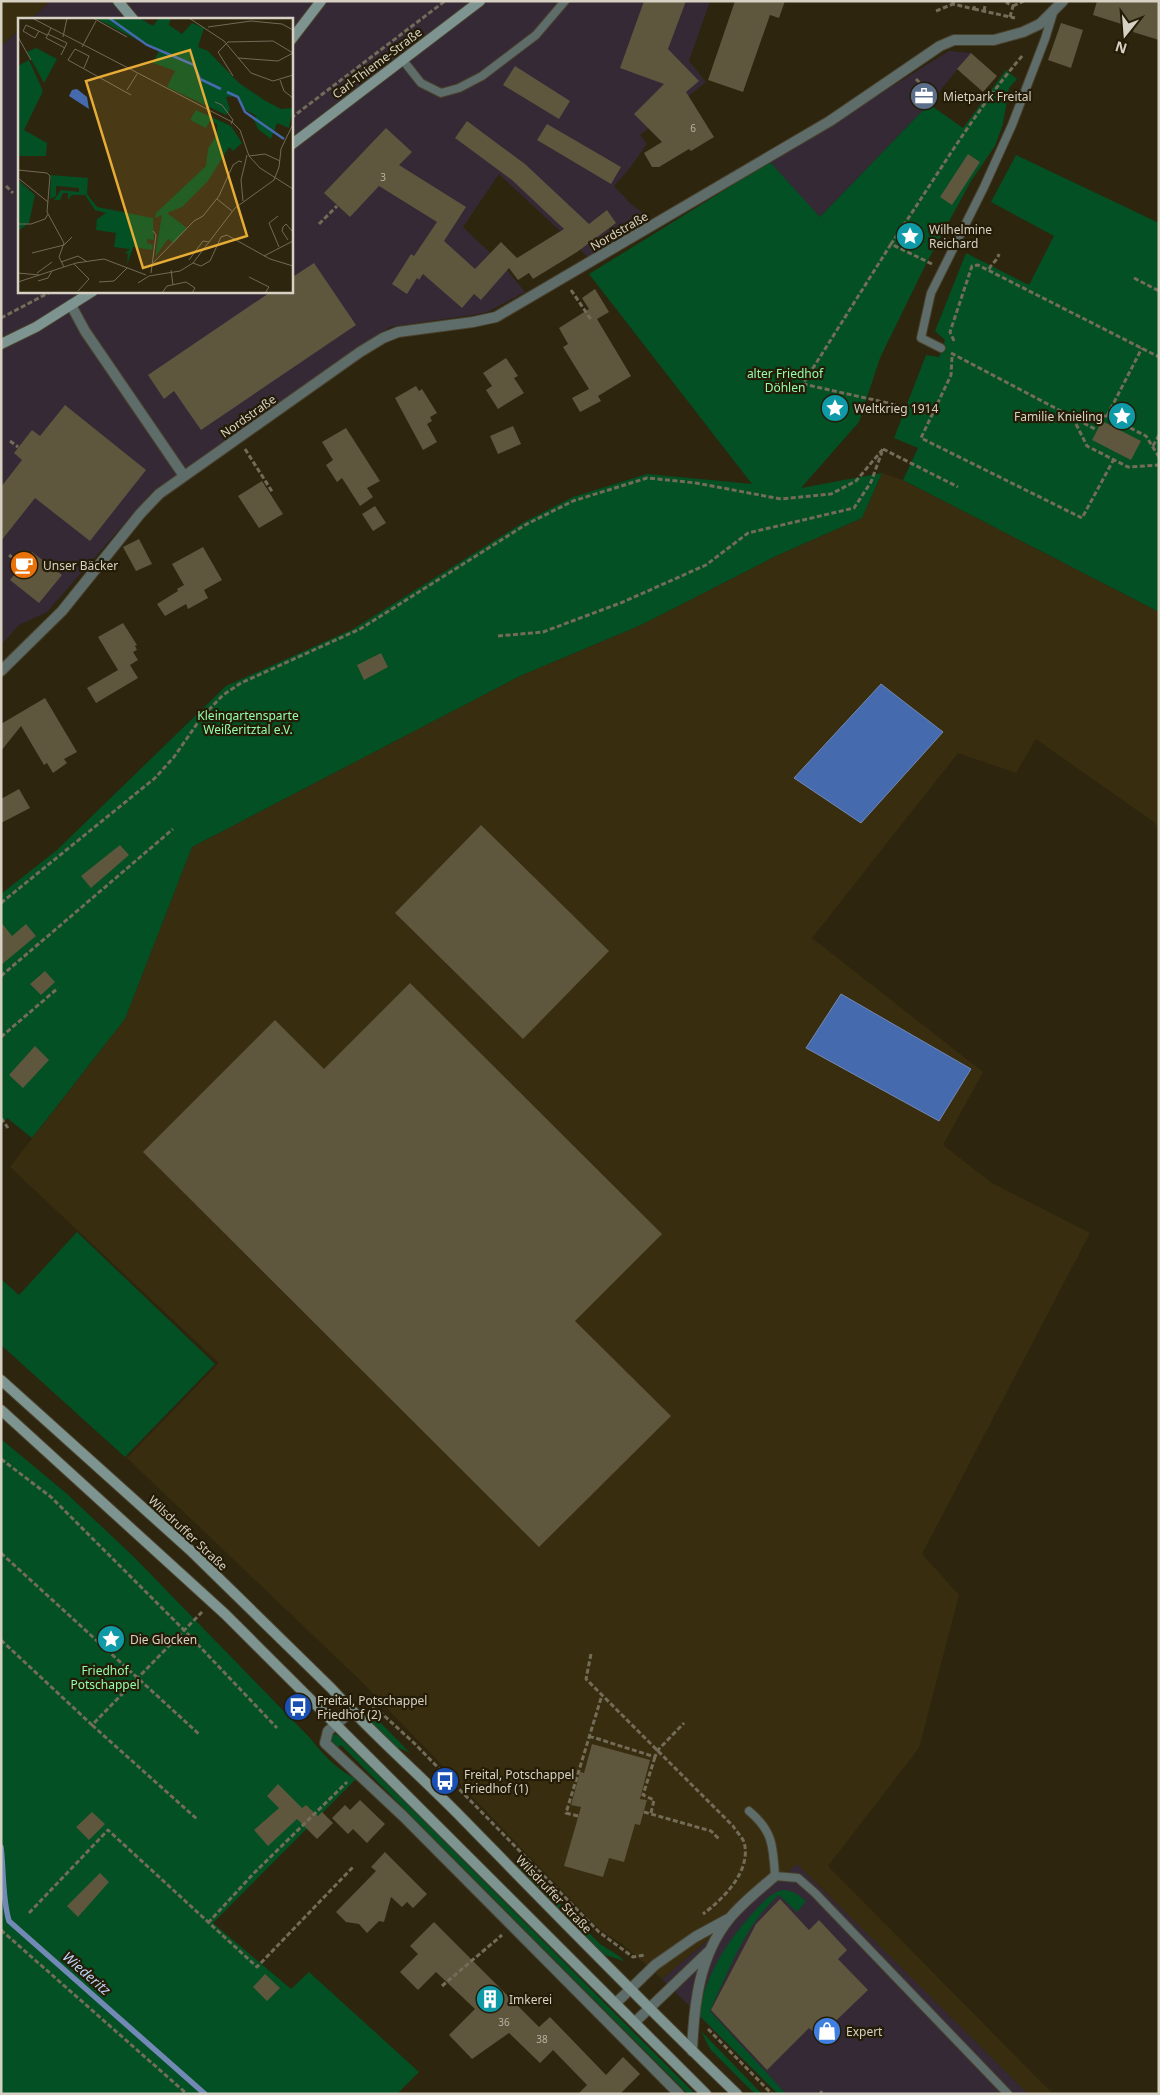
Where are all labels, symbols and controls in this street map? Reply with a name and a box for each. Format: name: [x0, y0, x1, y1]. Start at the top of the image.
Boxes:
north arrow: [1100, 10, 1150, 60]
inset map: [18, 18, 292, 292]
street label: Carl-Thieme-Straße: [329, 23, 426, 102]
text: N: [1113, 37, 1129, 59]
office icon: Mietpark Freital: [909, 81, 939, 111]
place label: Mietpark Freital: [943, 88, 1032, 105]
house number: 6: [690, 121, 696, 135]
house number: 3: [380, 170, 386, 184]
street label: Nordstraße: [587, 207, 651, 254]
place icon: Wilhelmine Reichard: [895, 221, 925, 251]
place label: Wilhelmine Reichard: [929, 221, 992, 252]
park label: alter Friedhof Döhlen: [747, 365, 824, 396]
street label: Nordstraße: [217, 390, 279, 441]
place icon: Weltkrieg 1914: [820, 393, 850, 423]
place label: Weltkrieg 1914: [854, 400, 938, 417]
place icon: Familie Knieling: [1107, 401, 1137, 431]
place label: Familie Knieling: [1014, 408, 1103, 425]
cafe icon: Unser Bäcker: [9, 550, 39, 580]
place label: Unser Bäcker: [43, 557, 118, 574]
park label: Kleingartensparte Weißeritztal e.V.: [197, 707, 299, 738]
street label: Wilsdruffer Straße: [145, 1492, 232, 1574]
place icon: Die Glocken: [96, 1624, 126, 1654]
place label: Die Glocken: [130, 1631, 197, 1648]
park label: Friedhof Potschappel: [70, 1662, 140, 1693]
bus stop icon: Freital, Potschappel Friedhof (2): [283, 1692, 313, 1722]
place label: Freital, Potschappel Friedhof (2): [317, 1692, 427, 1723]
bus stop icon: Freital, Potschappel Friedhof (1): [430, 1766, 460, 1796]
place label: Freital, Potschappel Friedhof (1): [464, 1766, 574, 1797]
street label: Wilsdruffer Straße: [512, 1851, 596, 1937]
water label: Wiederitz: [59, 1947, 116, 2000]
building icon: Imkerei: [475, 1984, 505, 2014]
place label: Imkerei: [509, 1991, 552, 2008]
house number: 36: [498, 2015, 510, 2029]
shop icon: Expert: [812, 2016, 842, 2046]
place label: Expert: [846, 2023, 883, 2040]
house number: 38: [536, 2032, 548, 2046]

